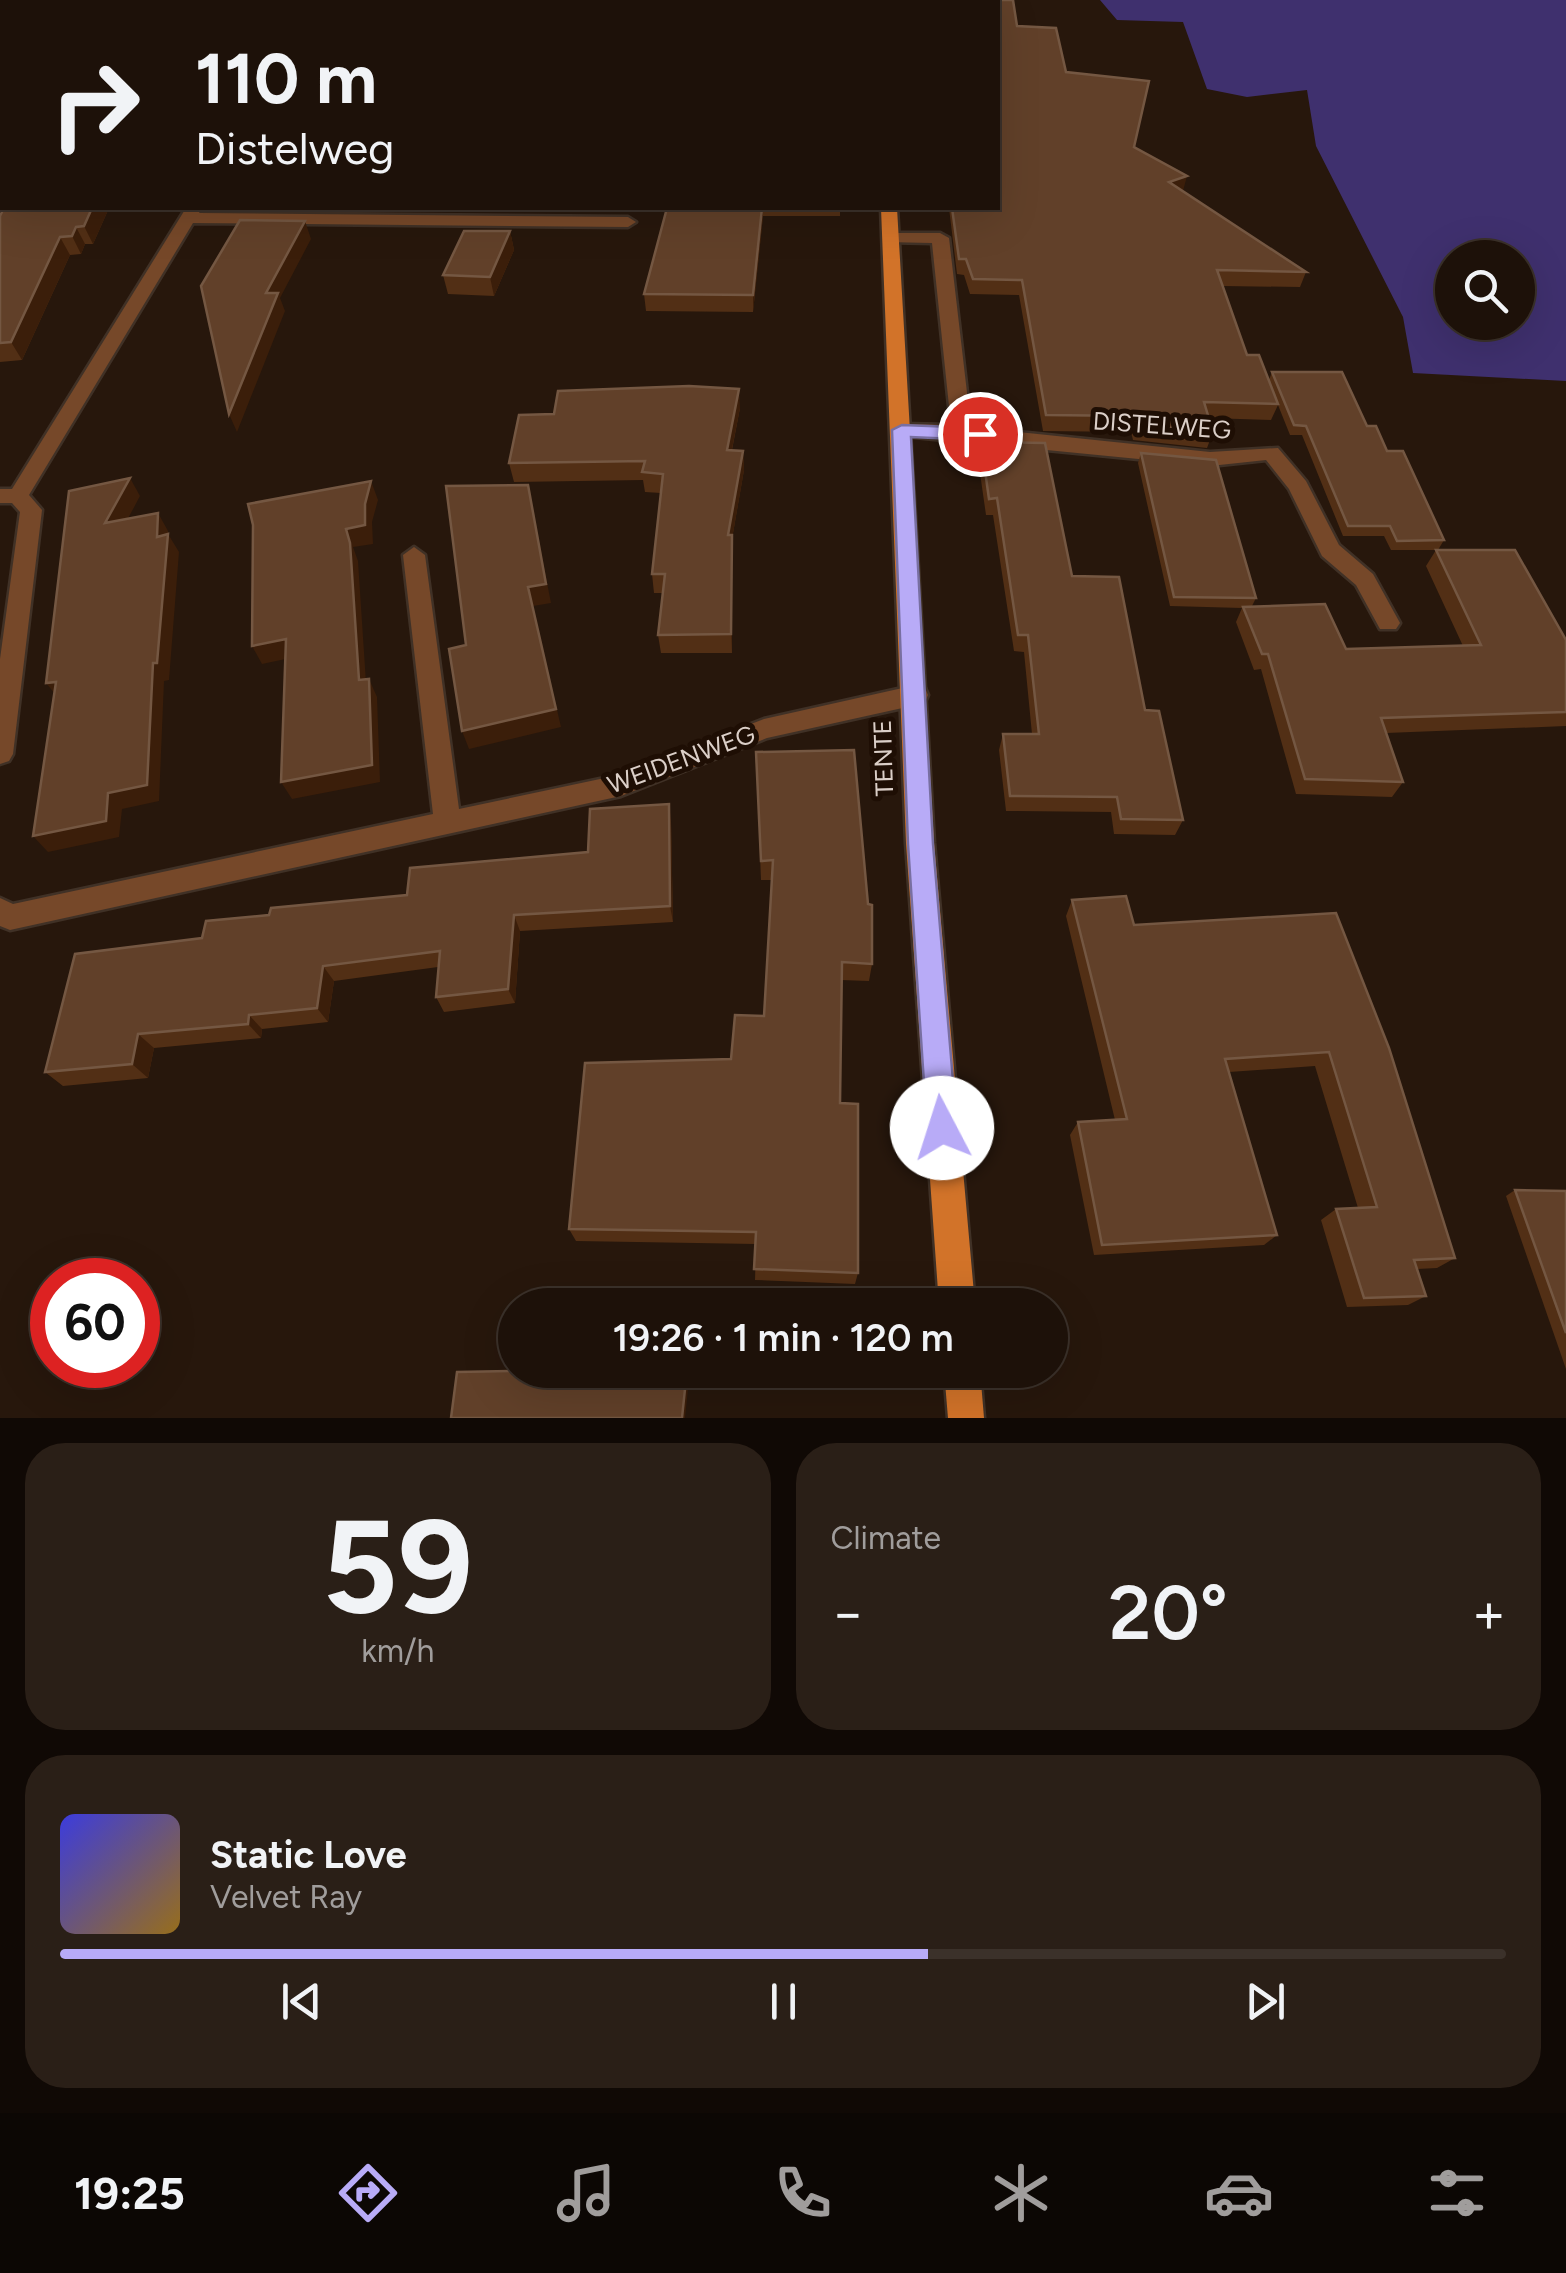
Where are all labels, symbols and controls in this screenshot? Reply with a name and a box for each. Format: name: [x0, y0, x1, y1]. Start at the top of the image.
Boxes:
text: 110 m: [195, 36, 377, 121]
icon: right: [30, 40, 160, 170]
text: Distelweg: [195, 121, 394, 175]
map controls: [1435, 240, 1535, 340]
button: search: [1435, 240, 1535, 340]
pin: [938, 392, 1023, 477]
street label: DISTELWEG: [1092, 405, 1232, 445]
icon: arrive: [953, 407, 1008, 462]
street label: WEIDENWEG: [603, 718, 759, 800]
street label: TENTE: [867, 719, 899, 797]
position arrow: [890, 1076, 994, 1180]
speed limit sign: 60: [30, 1258, 160, 1388]
text: 19:26 · 1 min · 120 m: [612, 1315, 954, 1361]
text: 59: [322, 1489, 473, 1645]
text: Climate: [831, 1519, 941, 1557]
text: 20°: [1109, 1568, 1228, 1658]
text: −: [831, 1580, 865, 1646]
text: +: [1472, 1580, 1506, 1646]
text: km/h: [361, 1632, 434, 1670]
text: Static Love: [210, 1832, 407, 1878]
text: Velvet Ray: [210, 1878, 362, 1916]
icon: previous: [274, 1974, 329, 2029]
icon: pause: [756, 1974, 811, 2029]
icon: next: [1238, 1974, 1293, 2029]
icon: directions: [333, 2158, 403, 2228]
icon: music: [551, 2158, 621, 2228]
icon: phone: [768, 2158, 838, 2228]
icon: climate: [986, 2158, 1056, 2228]
icon: car: [1204, 2158, 1274, 2228]
icon: filters: [1422, 2158, 1492, 2228]
text: 19:25: [74, 2166, 185, 2220]

